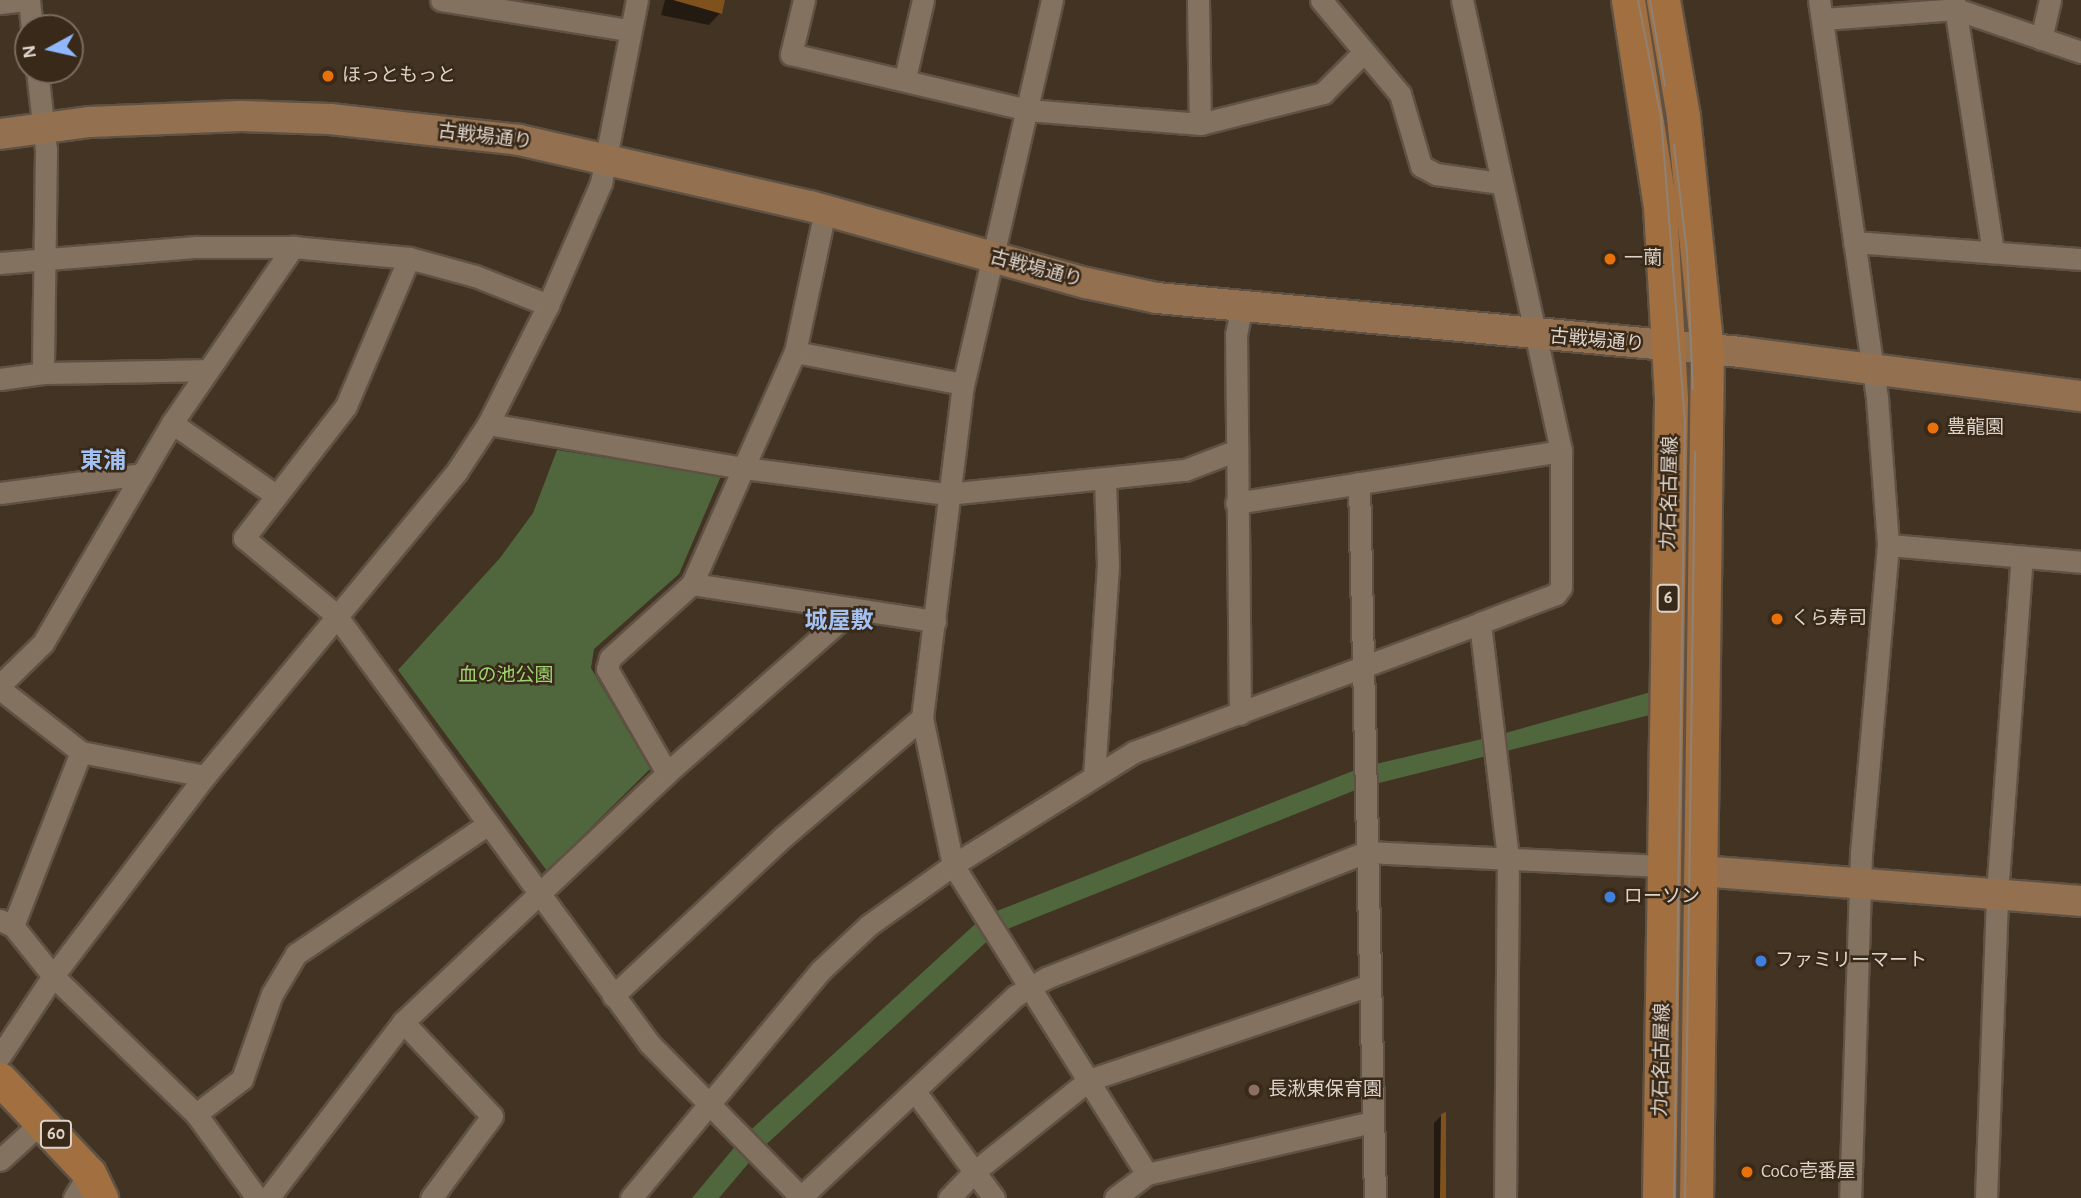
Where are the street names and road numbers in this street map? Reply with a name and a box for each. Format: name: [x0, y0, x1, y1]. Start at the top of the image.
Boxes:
street label: 古戦場通り: [436, 120, 534, 154]
street label: 古戦場通り: [987, 246, 1085, 292]
street label: 古戦場通り: [1549, 326, 1645, 356]
street label: 力石名古屋線: [1658, 436, 1682, 550]
road number: 6: [1656, 584, 1680, 612]
street label: 力石名古屋線: [1650, 1003, 1674, 1117]
road number: 60: [38, 1120, 74, 1148]

